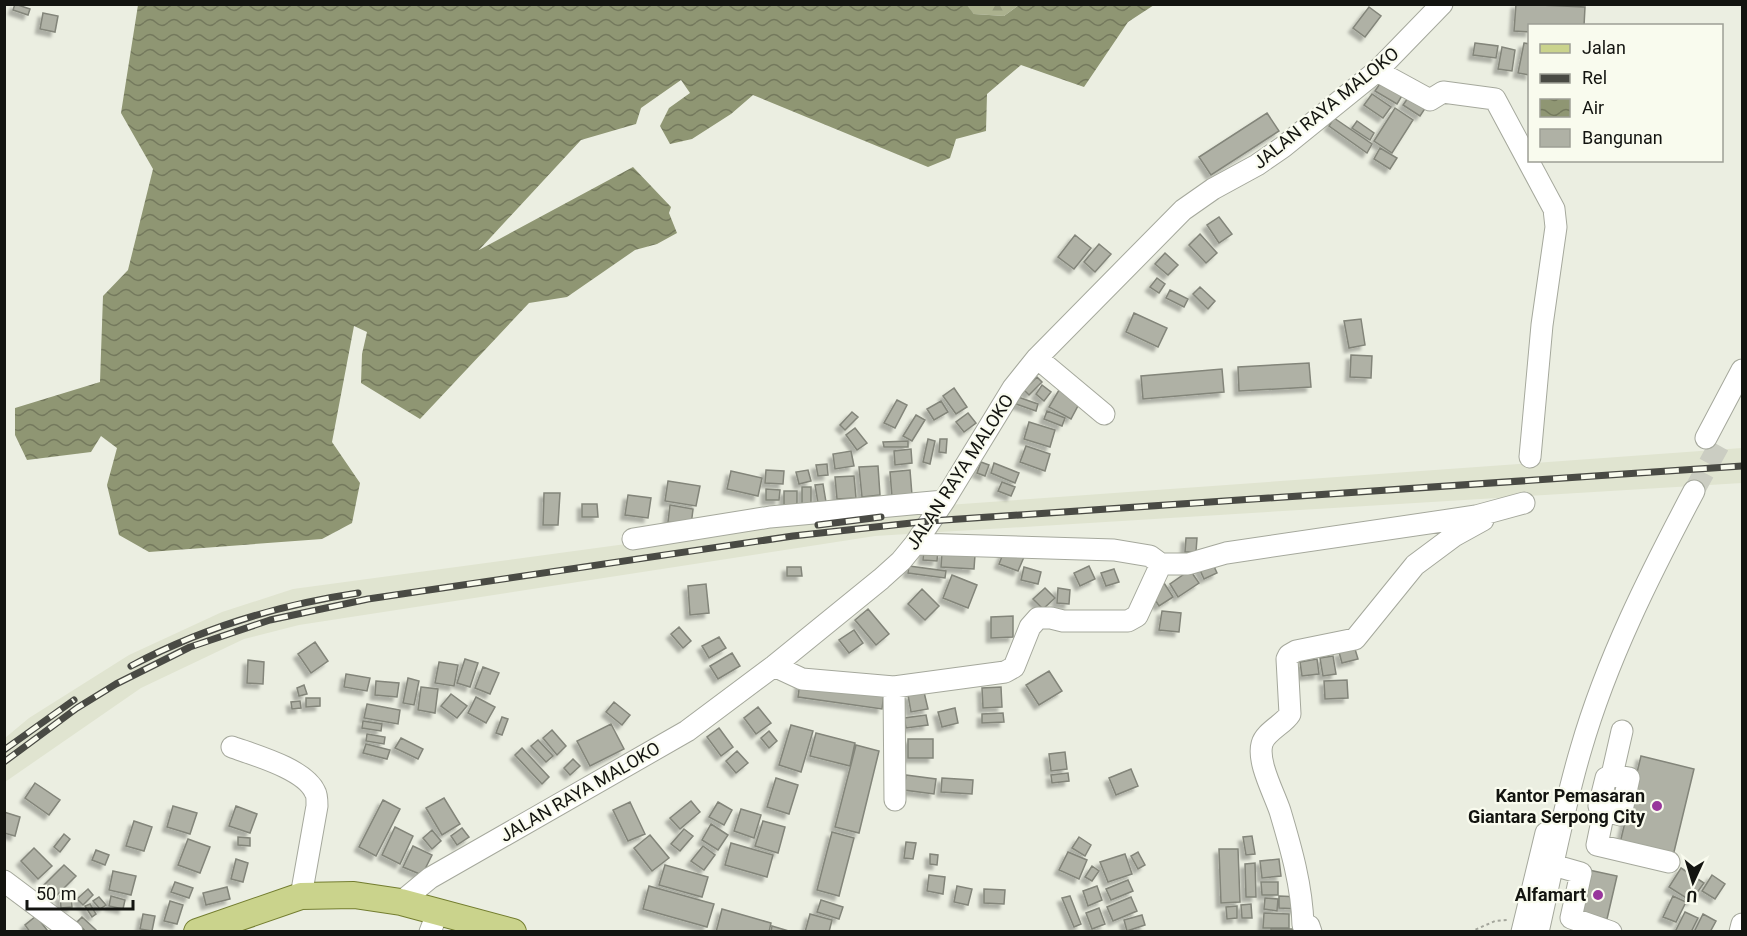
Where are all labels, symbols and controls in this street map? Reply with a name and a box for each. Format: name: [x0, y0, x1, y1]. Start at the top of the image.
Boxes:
legend: [1528, 24, 1723, 162]
text: Jalan: [1582, 37, 1626, 58]
street label: JALAN RAYA MALOKO: [1249, 42, 1403, 173]
text: Rel: [1582, 67, 1607, 88]
text: Air: [1582, 97, 1604, 118]
text: Bangunan: [1582, 127, 1663, 148]
street label: JALAN RAYA MALOKO: [901, 390, 1018, 553]
street label: JALAN RAYA MALOKO: [496, 737, 663, 846]
place label: Kantor Pemasaran Giantara Serpong City: [1468, 785, 1646, 827]
marker: Kantor Pemasaran Giantara Serpong City: [1650, 799, 1664, 813]
north arrow: [1663, 852, 1723, 912]
scale bar: [27, 873, 134, 911]
text: 50 m: [36, 883, 76, 904]
place label: Alfamart: [1515, 884, 1586, 905]
text: U: [1686, 887, 1698, 906]
marker: Alfamart: [1591, 888, 1605, 902]

